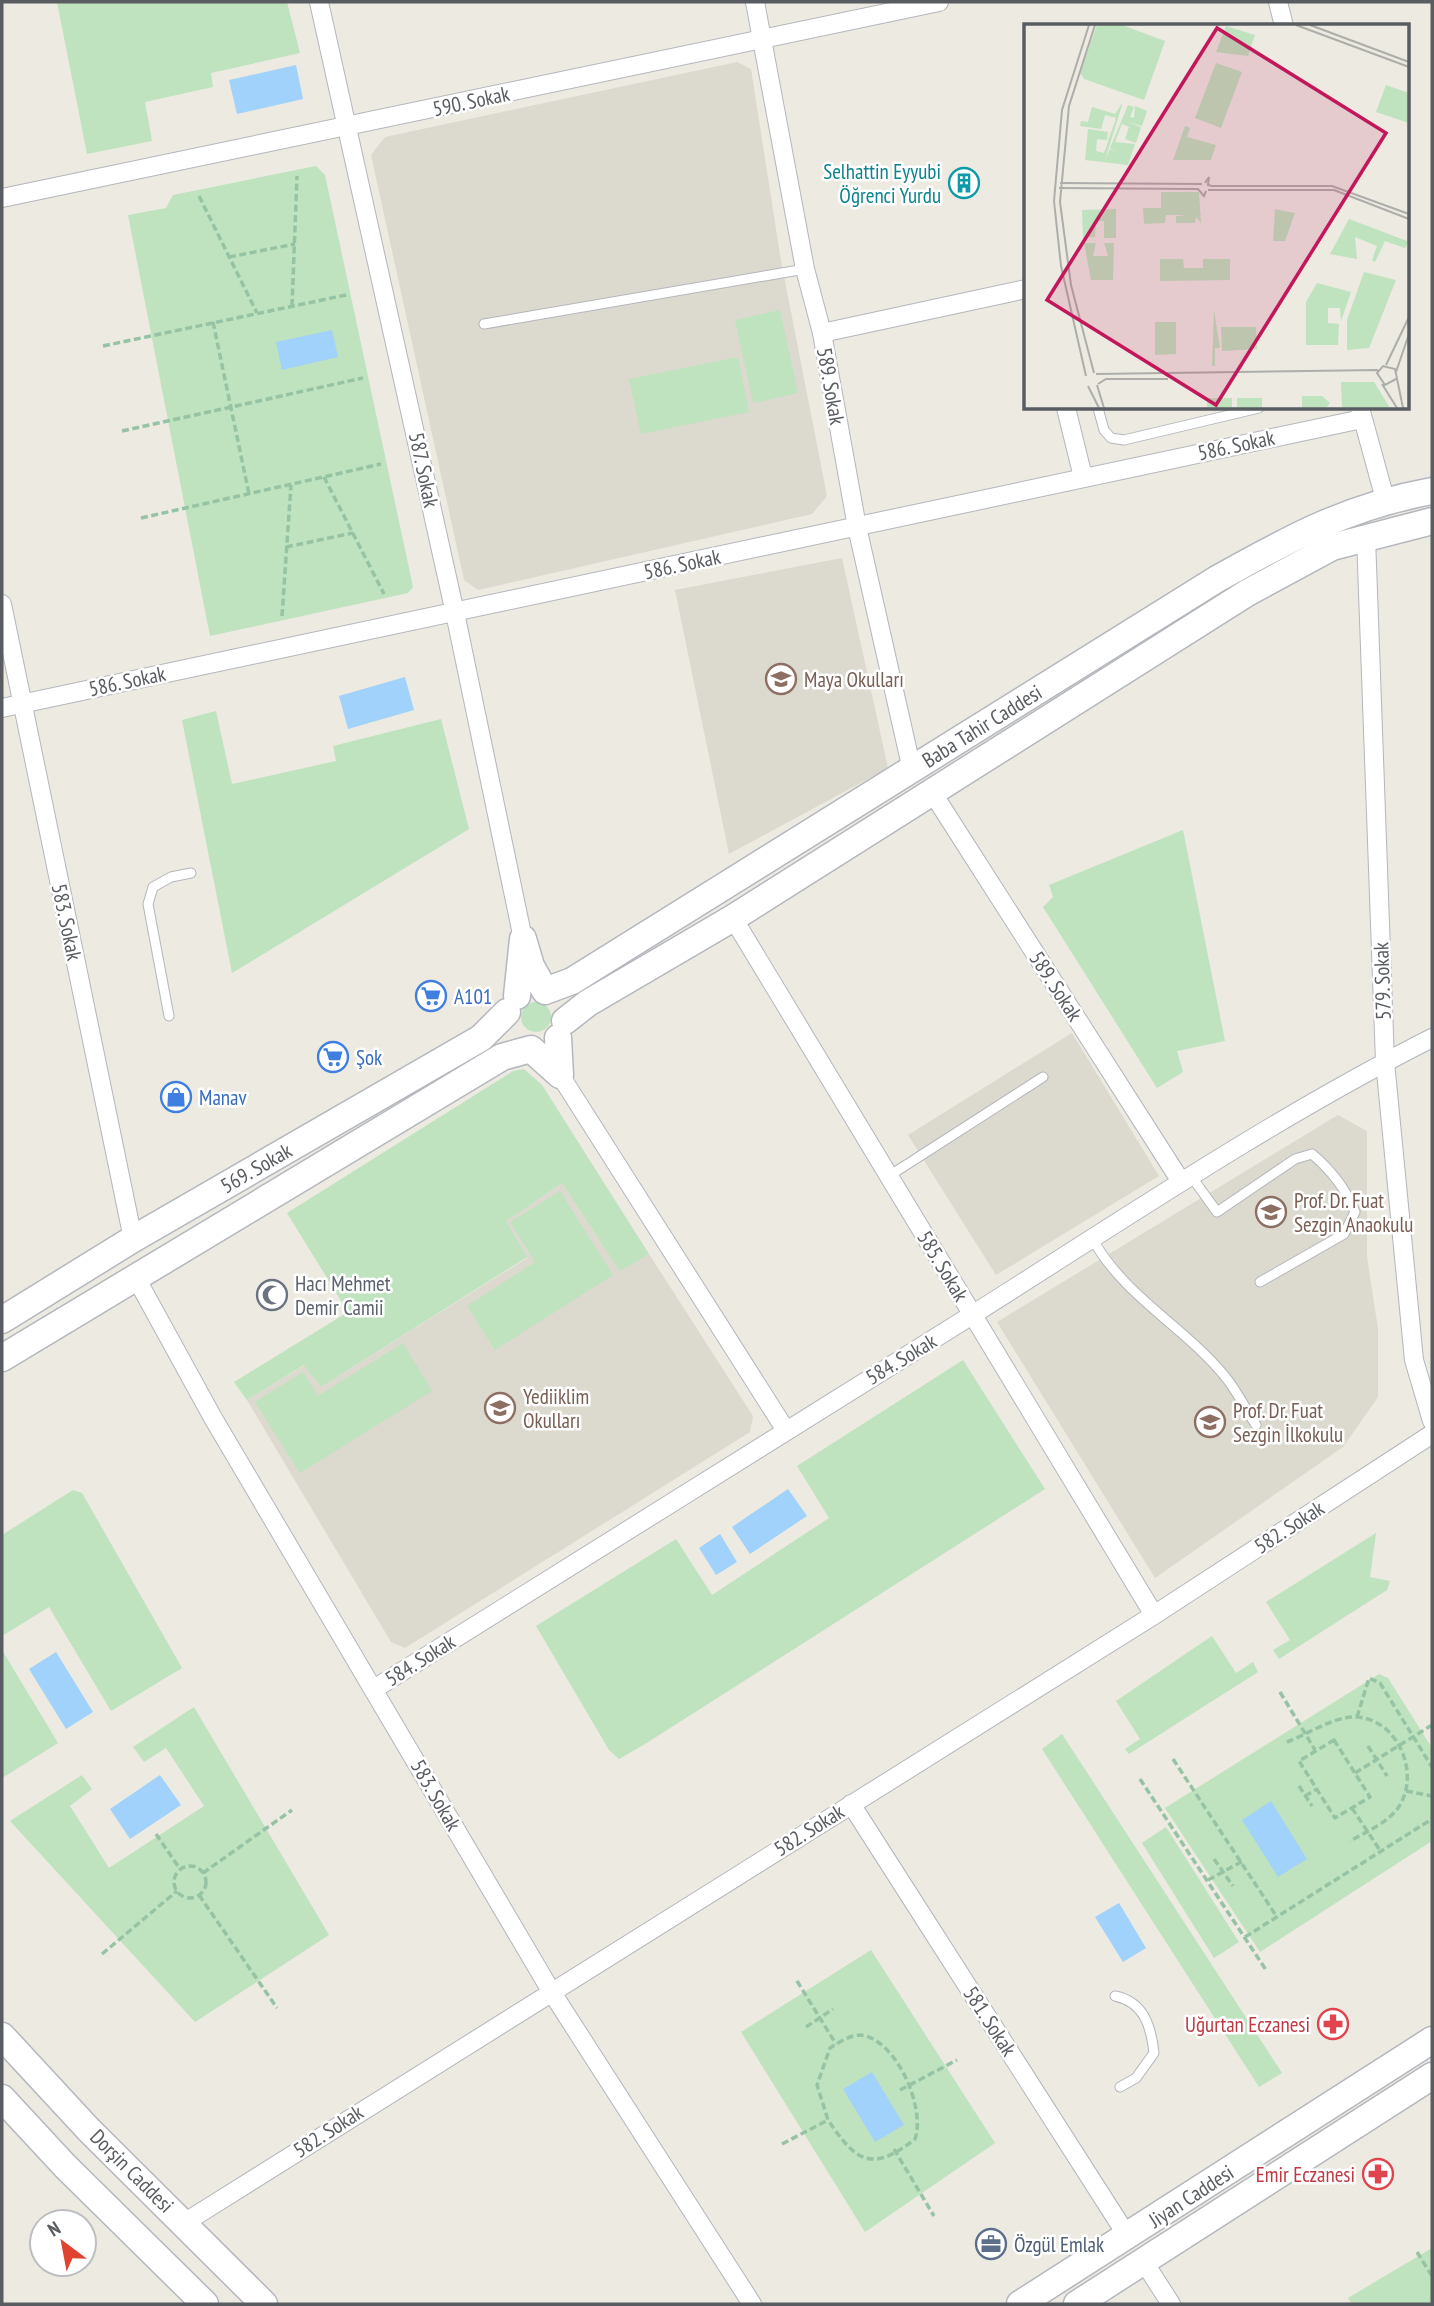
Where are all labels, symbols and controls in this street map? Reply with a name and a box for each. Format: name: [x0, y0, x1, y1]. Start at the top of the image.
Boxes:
inset map: [1024, 24, 1410, 410]
street label: 590. Sokak: [430, 80, 512, 122]
place label: Selhattin Eyyubi Öğrenci Yurdu: [823, 158, 941, 209]
building icon: Selhattin Eyyubi Öğrenci Yurdu: [947, 166, 981, 200]
street label: 589. Sokak: [811, 345, 851, 427]
street label: 586. Sokak: [1195, 424, 1277, 466]
street label: 587. Sokak: [403, 430, 445, 510]
street label: 586. Sokak: [641, 543, 723, 585]
street label: 586. Sokak: [86, 660, 168, 702]
school or university icon: Maya Okulları: [764, 662, 798, 696]
place label: Maya Okulları: [804, 666, 904, 693]
street label: Baba Tahir Caddesi: [917, 679, 1047, 773]
street label: 583. Sokak: [46, 881, 88, 963]
street label: 579. Sokak: [1367, 942, 1397, 1020]
street label: 589. Sokak: [1023, 946, 1089, 1026]
supermarket icon: A101: [414, 979, 448, 1013]
place label: A101: [454, 983, 492, 1010]
supermarket icon: Şok: [316, 1040, 350, 1074]
place label: Şok: [356, 1044, 382, 1071]
shop icon: Manav: [159, 1080, 193, 1114]
place label: Manav: [199, 1084, 247, 1111]
street label: 569. Sokak: [216, 1137, 296, 1199]
place label: Prof. Dr. Fuat Sezgin Anaokulu: [1294, 1187, 1413, 1238]
school or university icon: Prof. Dr. Fuat Sezgin Anaokulu: [1254, 1195, 1288, 1229]
street label: 585. Sokak: [911, 1226, 975, 1306]
place label: Hacı Mehmet Demir Camii: [295, 1270, 391, 1321]
mosque icon: Hacı Mehmet Demir Camii: [255, 1278, 289, 1312]
street label: 584. Sokak: [861, 1327, 941, 1391]
place label: Yediiklim Okulları: [523, 1383, 589, 1434]
school or university icon: Yediiklim Okulları: [483, 1391, 517, 1425]
place label: Prof. Dr. Fuat Sezgin İlkokulu: [1233, 1397, 1343, 1448]
school or university icon: Prof. Dr. Fuat Sezgin İlkokulu: [1193, 1405, 1227, 1439]
street label: 582. Sokak: [1249, 1494, 1329, 1560]
street label: 584. Sokak: [380, 1628, 460, 1692]
street label: 583. Sokak: [405, 1755, 467, 1835]
street label: 582. Sokak: [769, 1798, 849, 1862]
street label: 581. Sokak: [957, 1981, 1023, 2061]
pharmacy icon: Uğurtan Eczanesi: [1316, 2007, 1350, 2041]
place label: Uğurtan Eczanesi: [1185, 2011, 1310, 2038]
street label: 582. Sokak: [288, 2098, 368, 2164]
street label: Dorşin Caddesi: [84, 2123, 180, 2219]
pharmacy icon: Emir Eczanesi: [1361, 2157, 1395, 2191]
street label: Jiyan Caddesi: [1143, 2159, 1239, 2234]
place label: Emir Eczanesi: [1256, 2161, 1355, 2188]
north arrow: [28, 2208, 98, 2278]
text: N: [43, 2216, 65, 2241]
office icon: Özgül Emlak: [974, 2227, 1008, 2261]
place label: Özgül Emlak: [1014, 2231, 1104, 2258]

